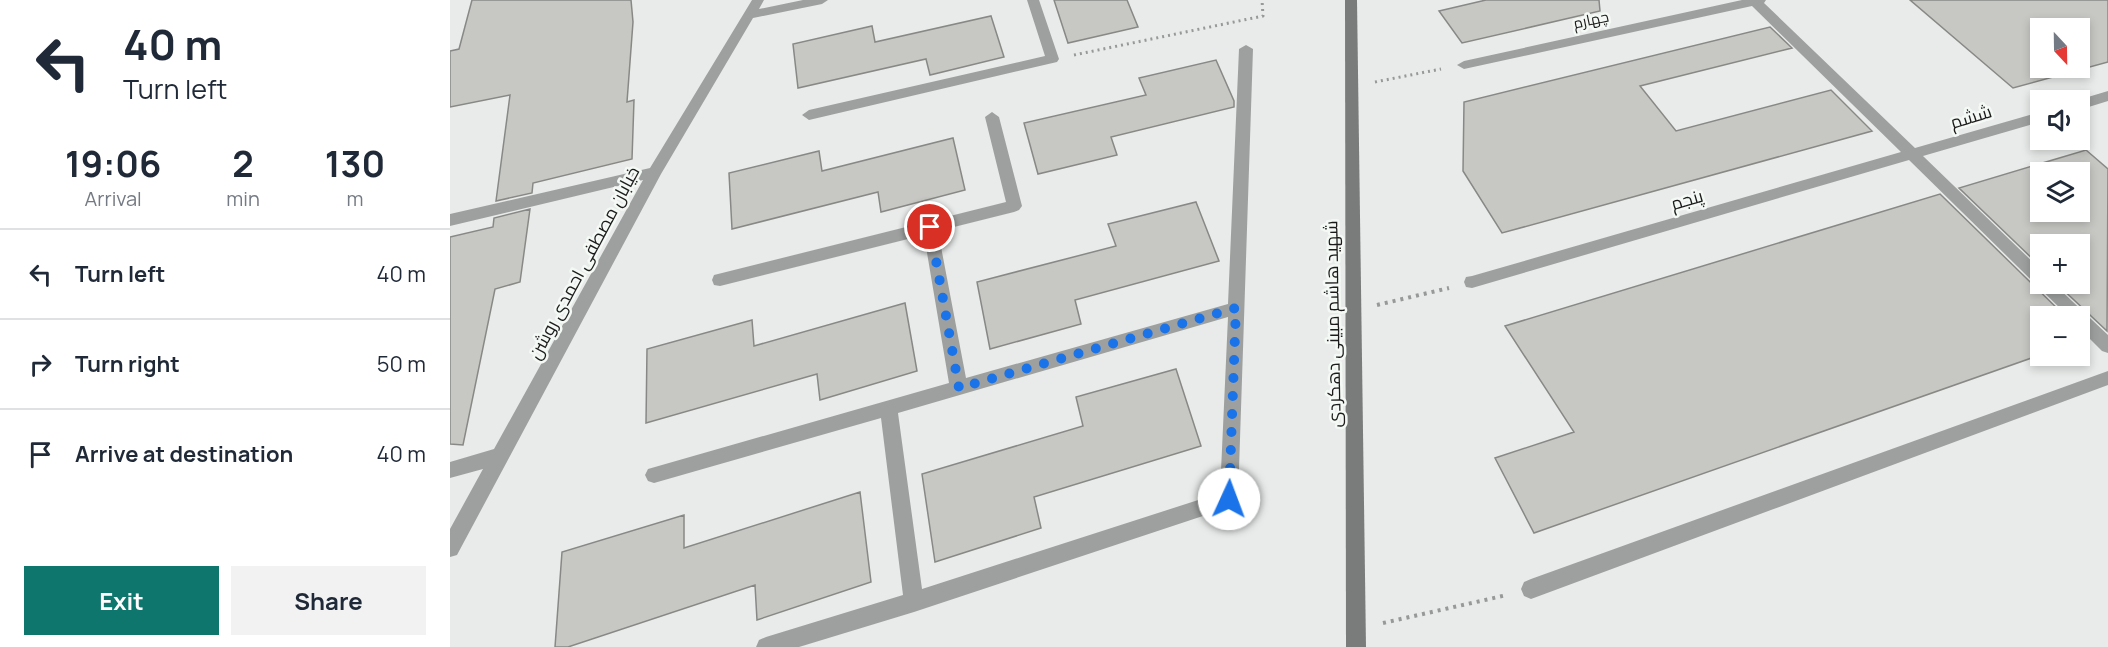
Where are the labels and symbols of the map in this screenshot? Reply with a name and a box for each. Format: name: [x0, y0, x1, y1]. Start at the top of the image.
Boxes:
street label: چهارم: [1571, 5, 1611, 34]
north arrow: [2030, 18, 2090, 78]
street label: ششم: [1947, 98, 1995, 135]
street label: خیابان مصطفی احمدی روشن: [522, 162, 644, 363]
street label: پنجم: [1668, 183, 1706, 216]
pin: [904, 201, 955, 252]
street label: شهید هاشم مبینی دهکردی: [1318, 220, 1347, 428]
position arrow: [1197, 467, 1261, 531]

